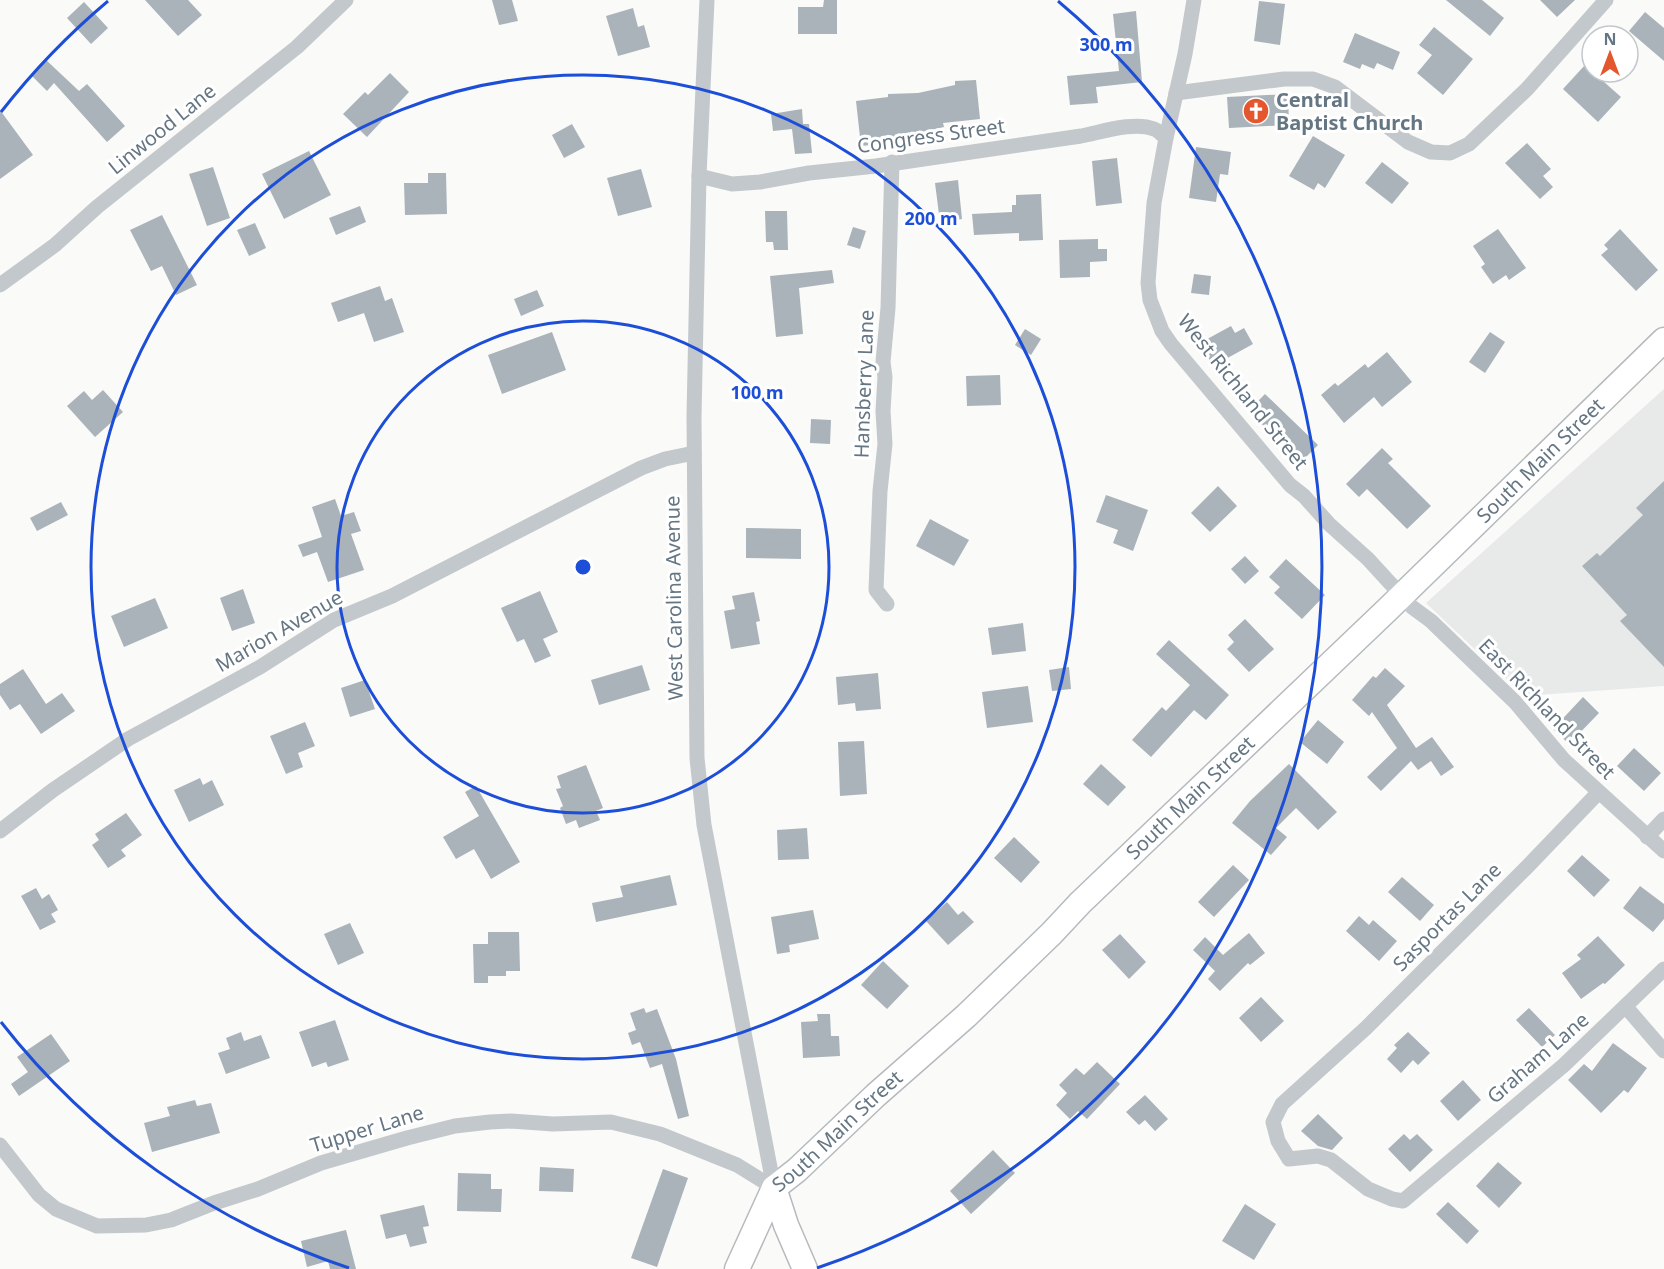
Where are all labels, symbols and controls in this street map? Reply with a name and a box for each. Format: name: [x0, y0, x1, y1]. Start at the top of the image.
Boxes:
north arrow: [1580, 24, 1640, 84]
text: N: [1603, 28, 1617, 50]
text: 300 m: [1079, 32, 1133, 56]
street label: Linwood Lane: [102, 77, 221, 180]
place label: Central Baptist Church: [1276, 86, 1423, 136]
church icon: Central Baptist Church: [1241, 96, 1271, 126]
street label: Congress Street: [855, 112, 1006, 159]
text: 200 m: [904, 206, 958, 230]
street label: West Richland Street: [1172, 308, 1315, 475]
street label: Hansberry Lane: [847, 309, 880, 459]
text: 100 m: [730, 380, 784, 404]
street label: South Main Street: [1470, 392, 1610, 529]
street label: West Carolina Avenue: [658, 495, 689, 701]
centre of rings: [573, 557, 593, 577]
street label: Marion Avenue: [210, 583, 347, 678]
street label: East Richland Street: [1473, 632, 1622, 785]
street label: South Main Street: [1120, 729, 1260, 865]
street label: Sasportas Lane: [1387, 857, 1507, 977]
street label: Graham Lane: [1481, 1006, 1594, 1109]
street label: South Main Street: [766, 1064, 908, 1198]
street label: Tupper Lane: [307, 1098, 427, 1159]

